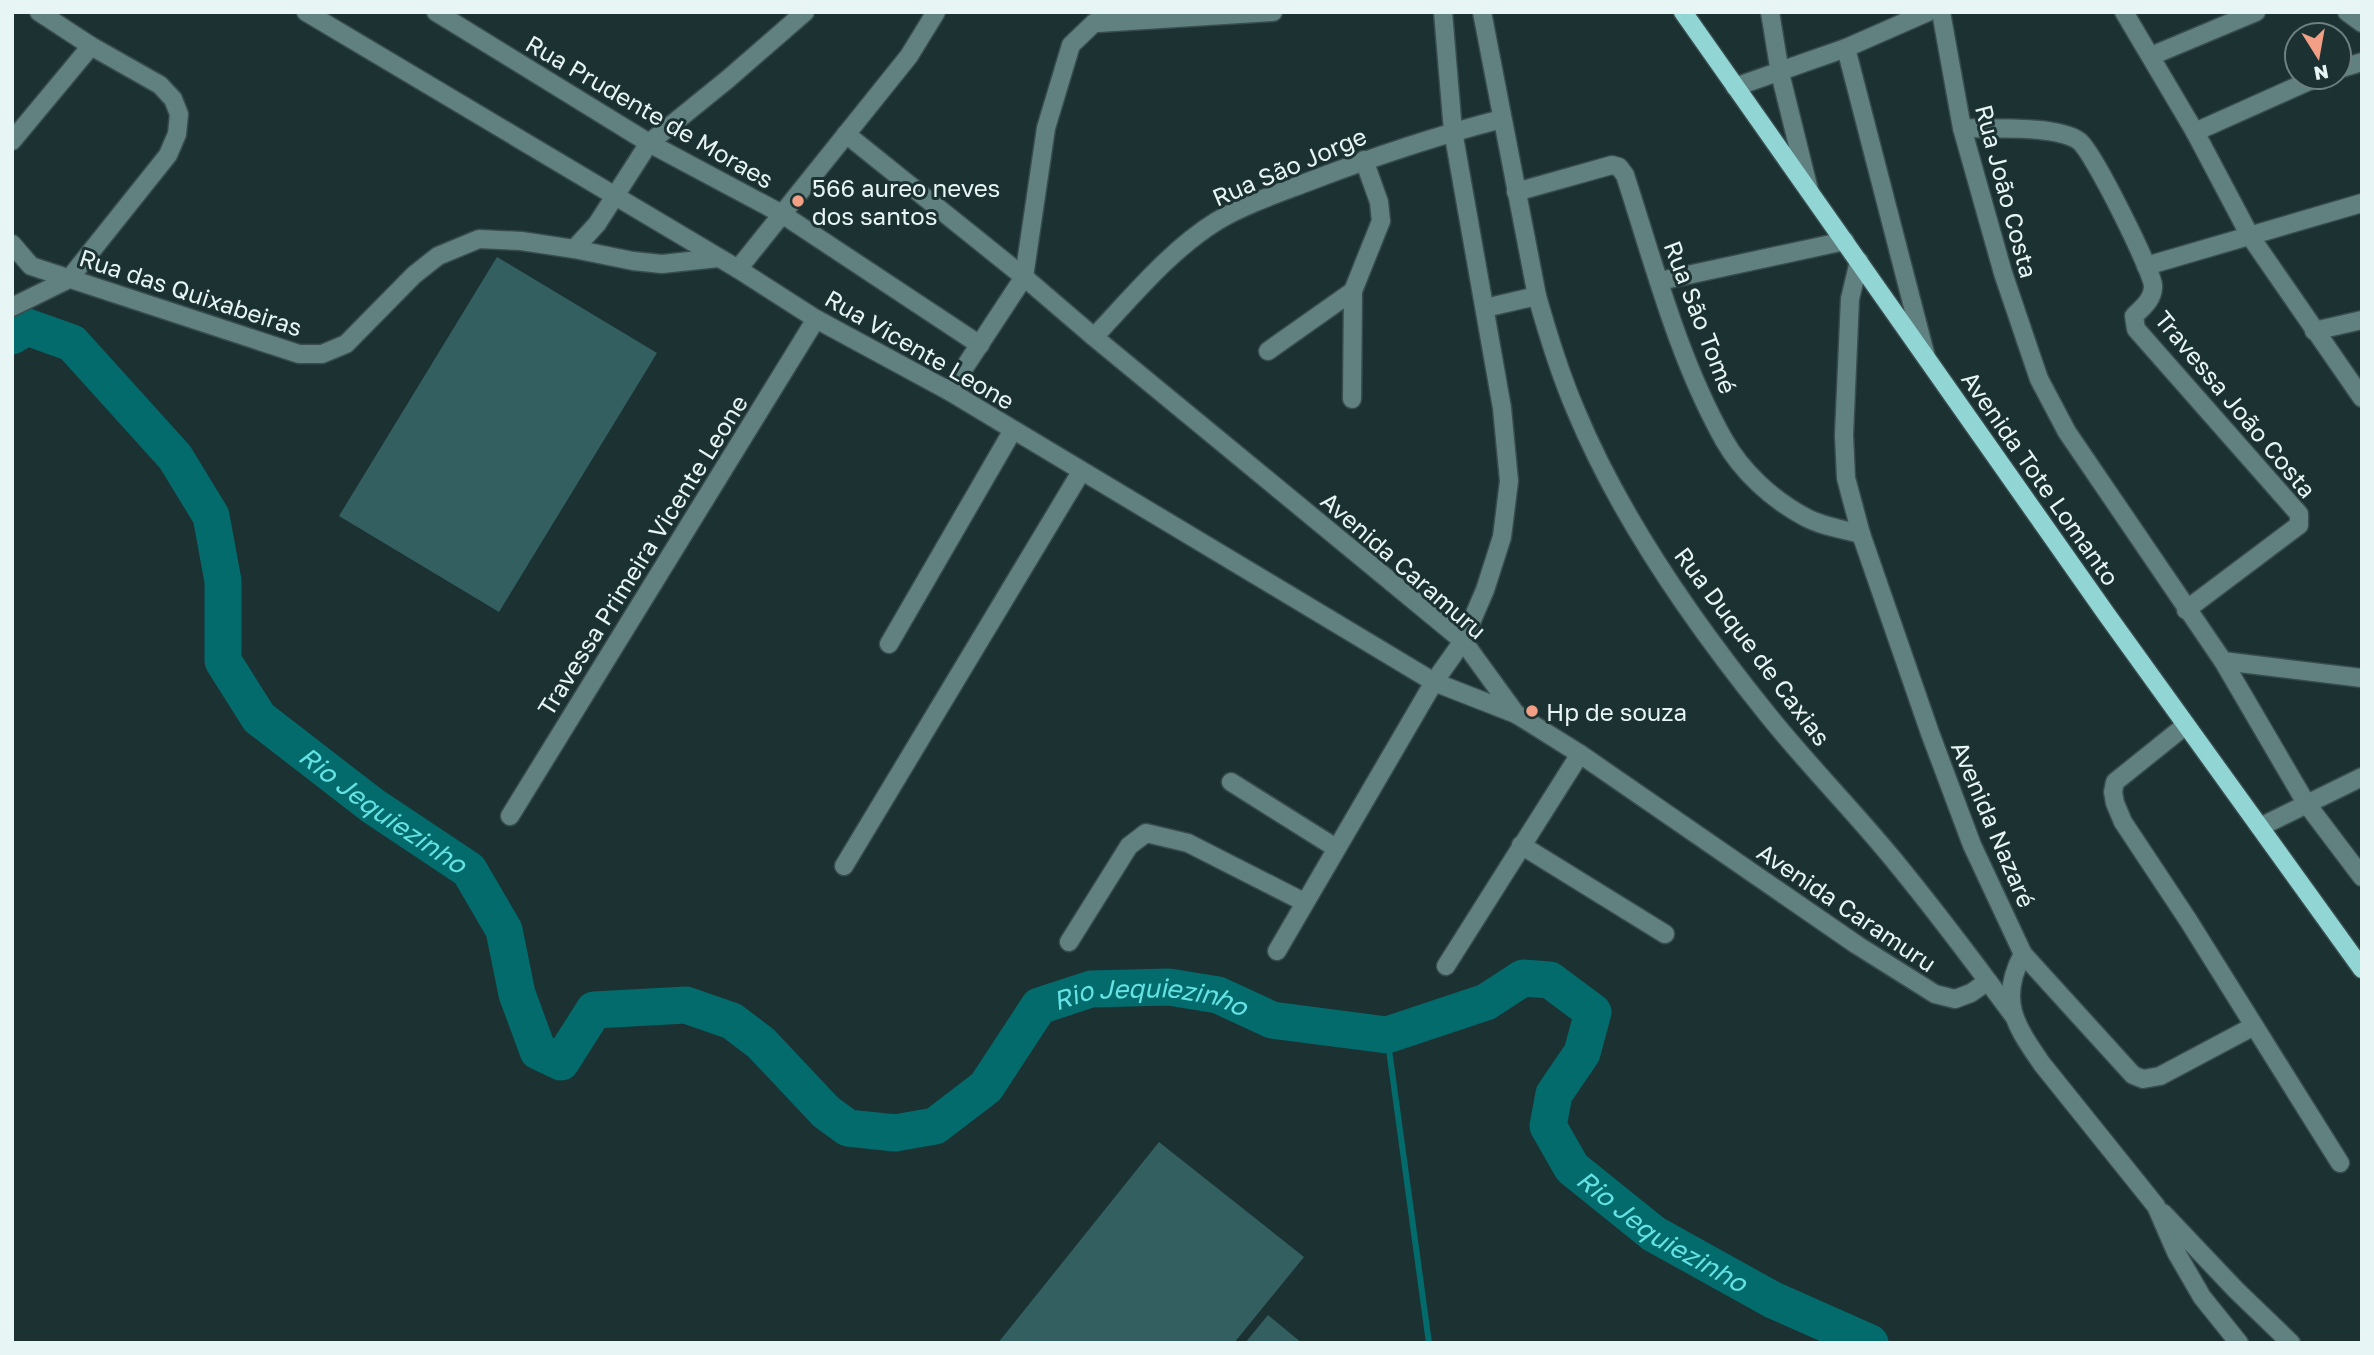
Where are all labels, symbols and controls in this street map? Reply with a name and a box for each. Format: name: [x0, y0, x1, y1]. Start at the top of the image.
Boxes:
north arrow: [2283, 21, 2353, 91]
street label: Rua Prudente de Moraes: [521, 28, 779, 194]
text: N: [2312, 61, 2331, 86]
street label: Rua João Costa: [1970, 101, 2044, 281]
street label: Rua São Jorge: [1208, 120, 1370, 212]
place label: 566 aureo neves dos santos: [812, 173, 1000, 230]
marker: 566 aureo neves dos santos: [790, 193, 806, 209]
street label: Rua São Tomé: [1659, 236, 1743, 398]
street label: Rua das Quixabeiras: [76, 242, 306, 342]
street label: Rua Vicente Leone: [820, 283, 1020, 415]
street label: Travessa João Costa: [2149, 305, 2323, 503]
street label: Avenida Tote Lomanto: [1956, 365, 2126, 591]
street label: Travessa Primeira Vicente Leone: [531, 389, 753, 721]
street label: Avenida Caramuru: [1316, 485, 1492, 645]
street label: Rua Duque de Caxias: [1669, 541, 1837, 751]
place label: Hp de souza: [1546, 697, 1687, 726]
marker: Hp de souza: [1524, 703, 1540, 719]
street label: Avenida Nazaré: [1946, 737, 2042, 911]
water label: Rio Jequiezinho: [293, 740, 474, 880]
street label: Avenida Caramuru: [1752, 836, 1942, 978]
water label: Rio Jequiezinho: [1049, 971, 1254, 1023]
water label: Rio Jequiezinho: [1571, 1163, 1754, 1299]

